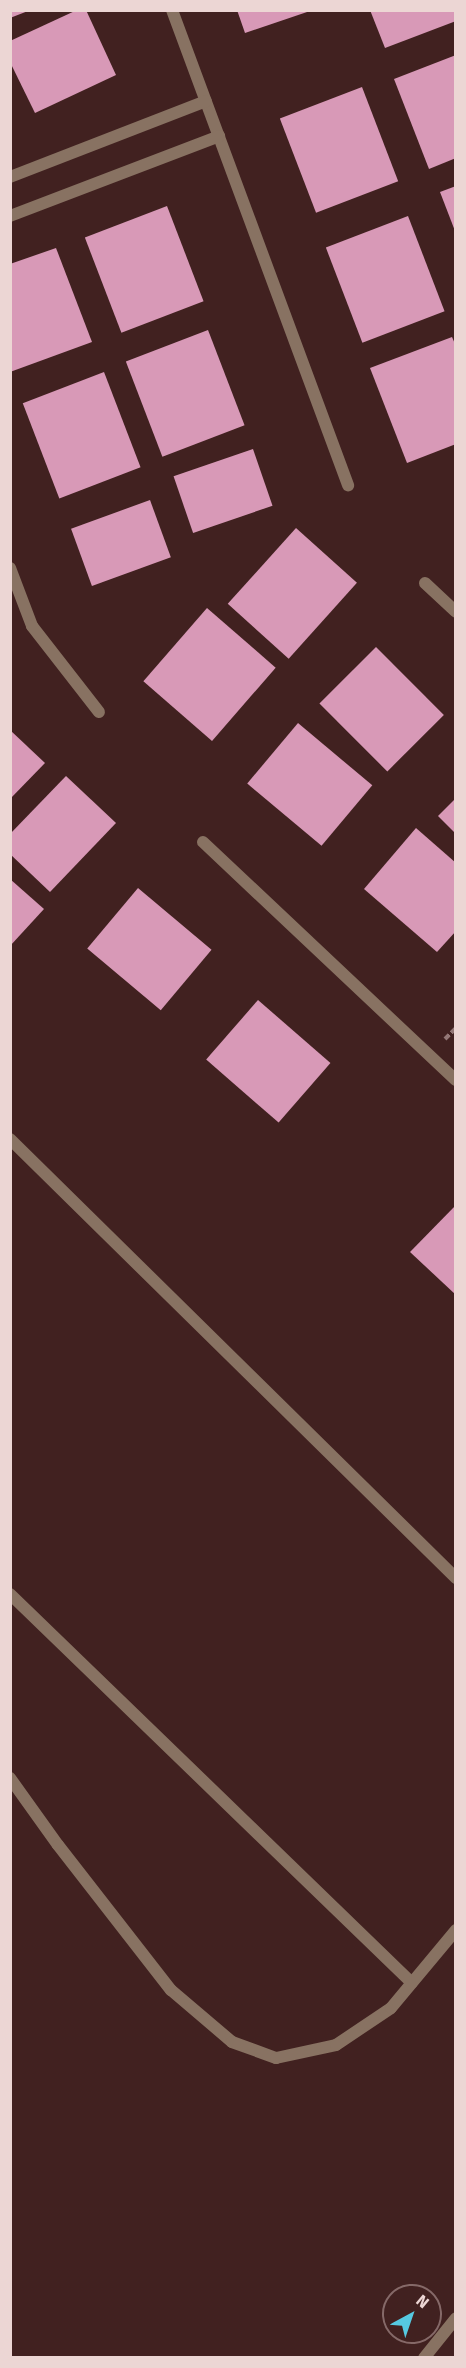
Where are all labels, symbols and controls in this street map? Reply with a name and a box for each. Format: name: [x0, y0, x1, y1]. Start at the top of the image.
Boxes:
north arrow: [382, 2284, 442, 2344]
text: N: [412, 2291, 433, 2312]

